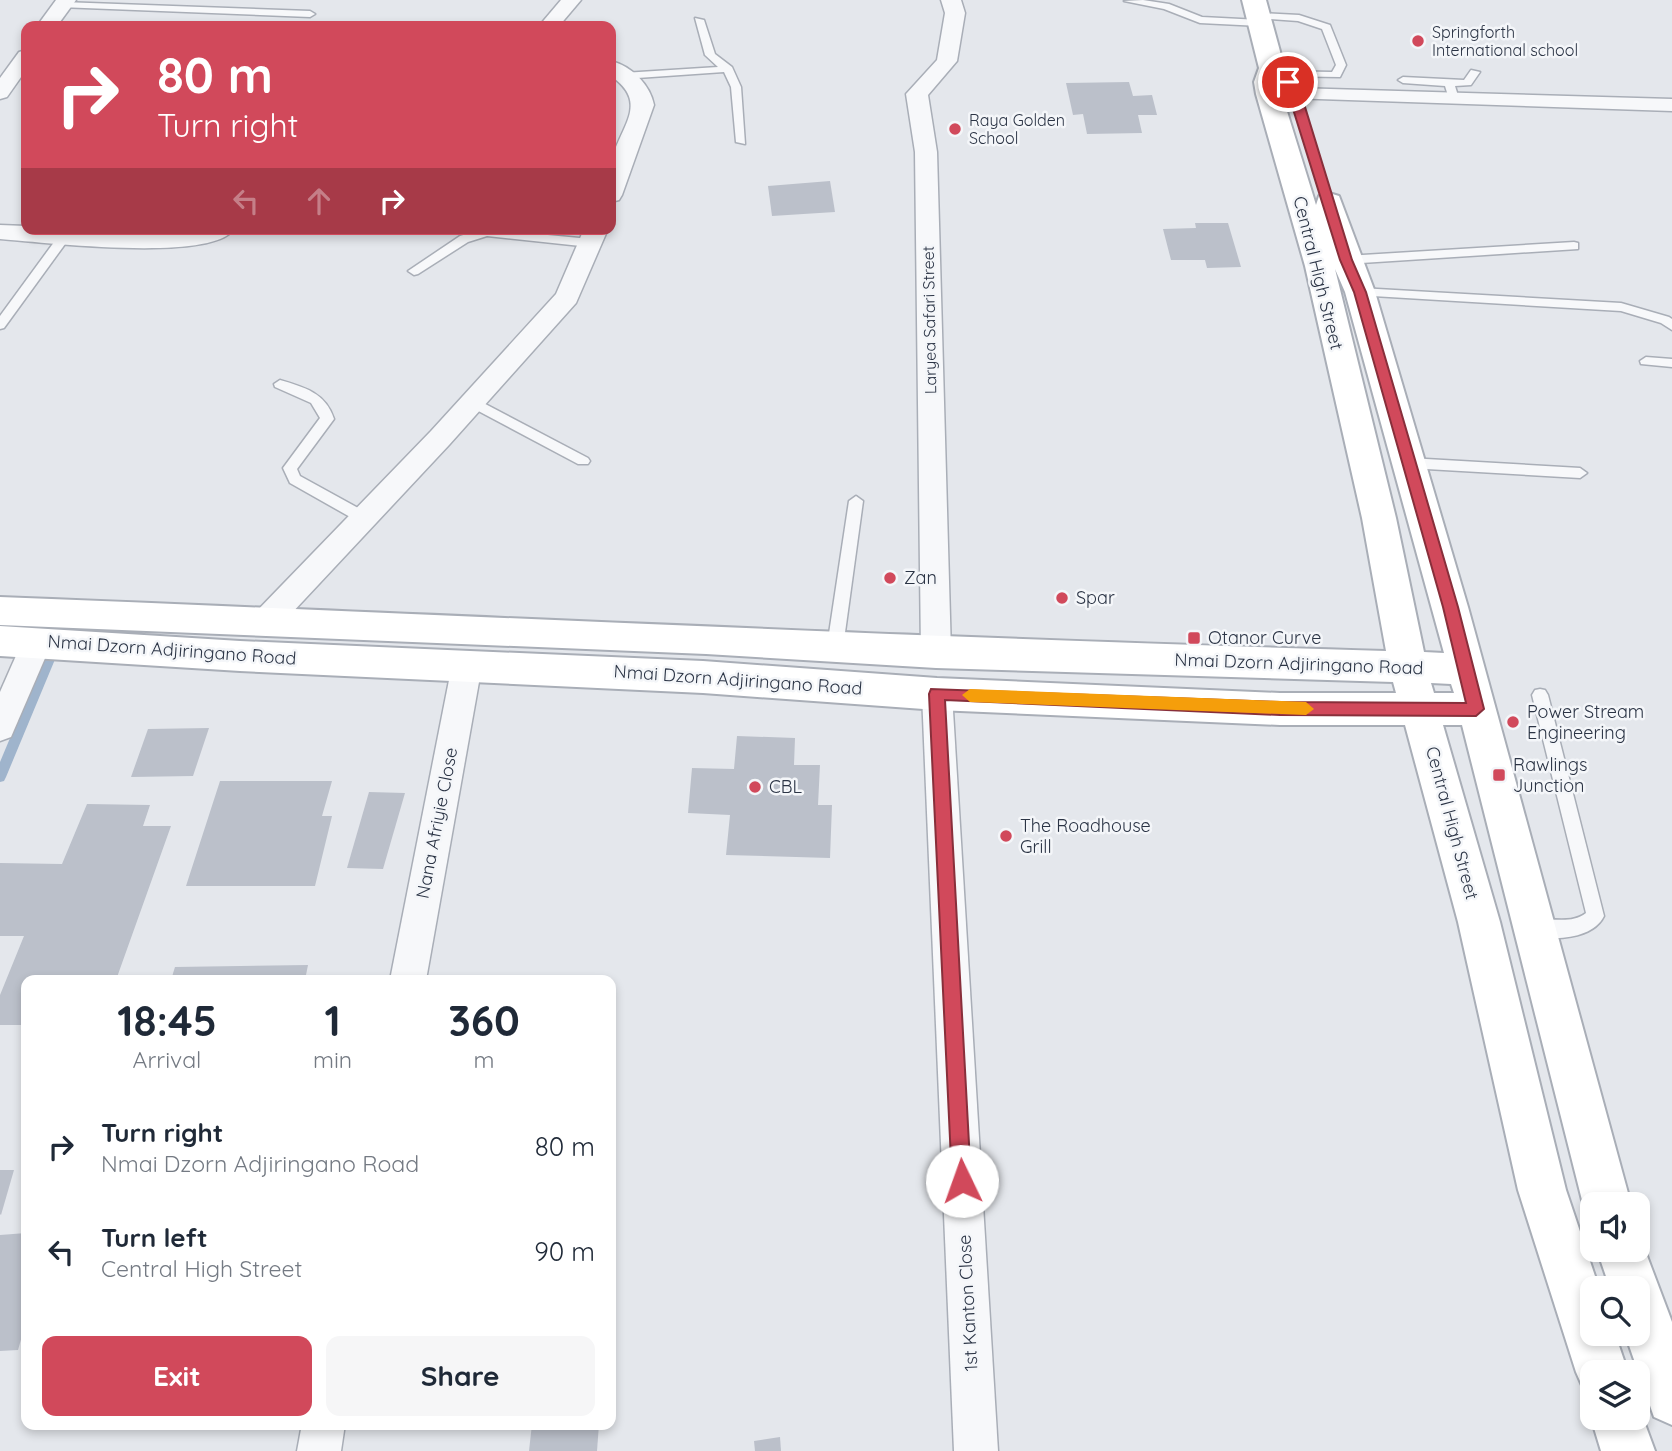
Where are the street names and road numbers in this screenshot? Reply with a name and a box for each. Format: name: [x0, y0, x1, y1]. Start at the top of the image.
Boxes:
street label: Central High Street: [1288, 194, 1349, 352]
street label: Laryea Safari Street: [918, 246, 940, 394]
street label: Nmai Dzorn Adjiringano Road: [47, 629, 297, 670]
street label: Nmai Dzorn Adjiringano Road: [1174, 648, 1424, 679]
street label: Nmai Dzorn Adjiringano Road: [613, 659, 863, 700]
street label: Central High Street: [1421, 744, 1484, 902]
street label: Nana Afriyie Close: [411, 745, 462, 900]
street label: 1st Kanton Close: [952, 1234, 983, 1372]

